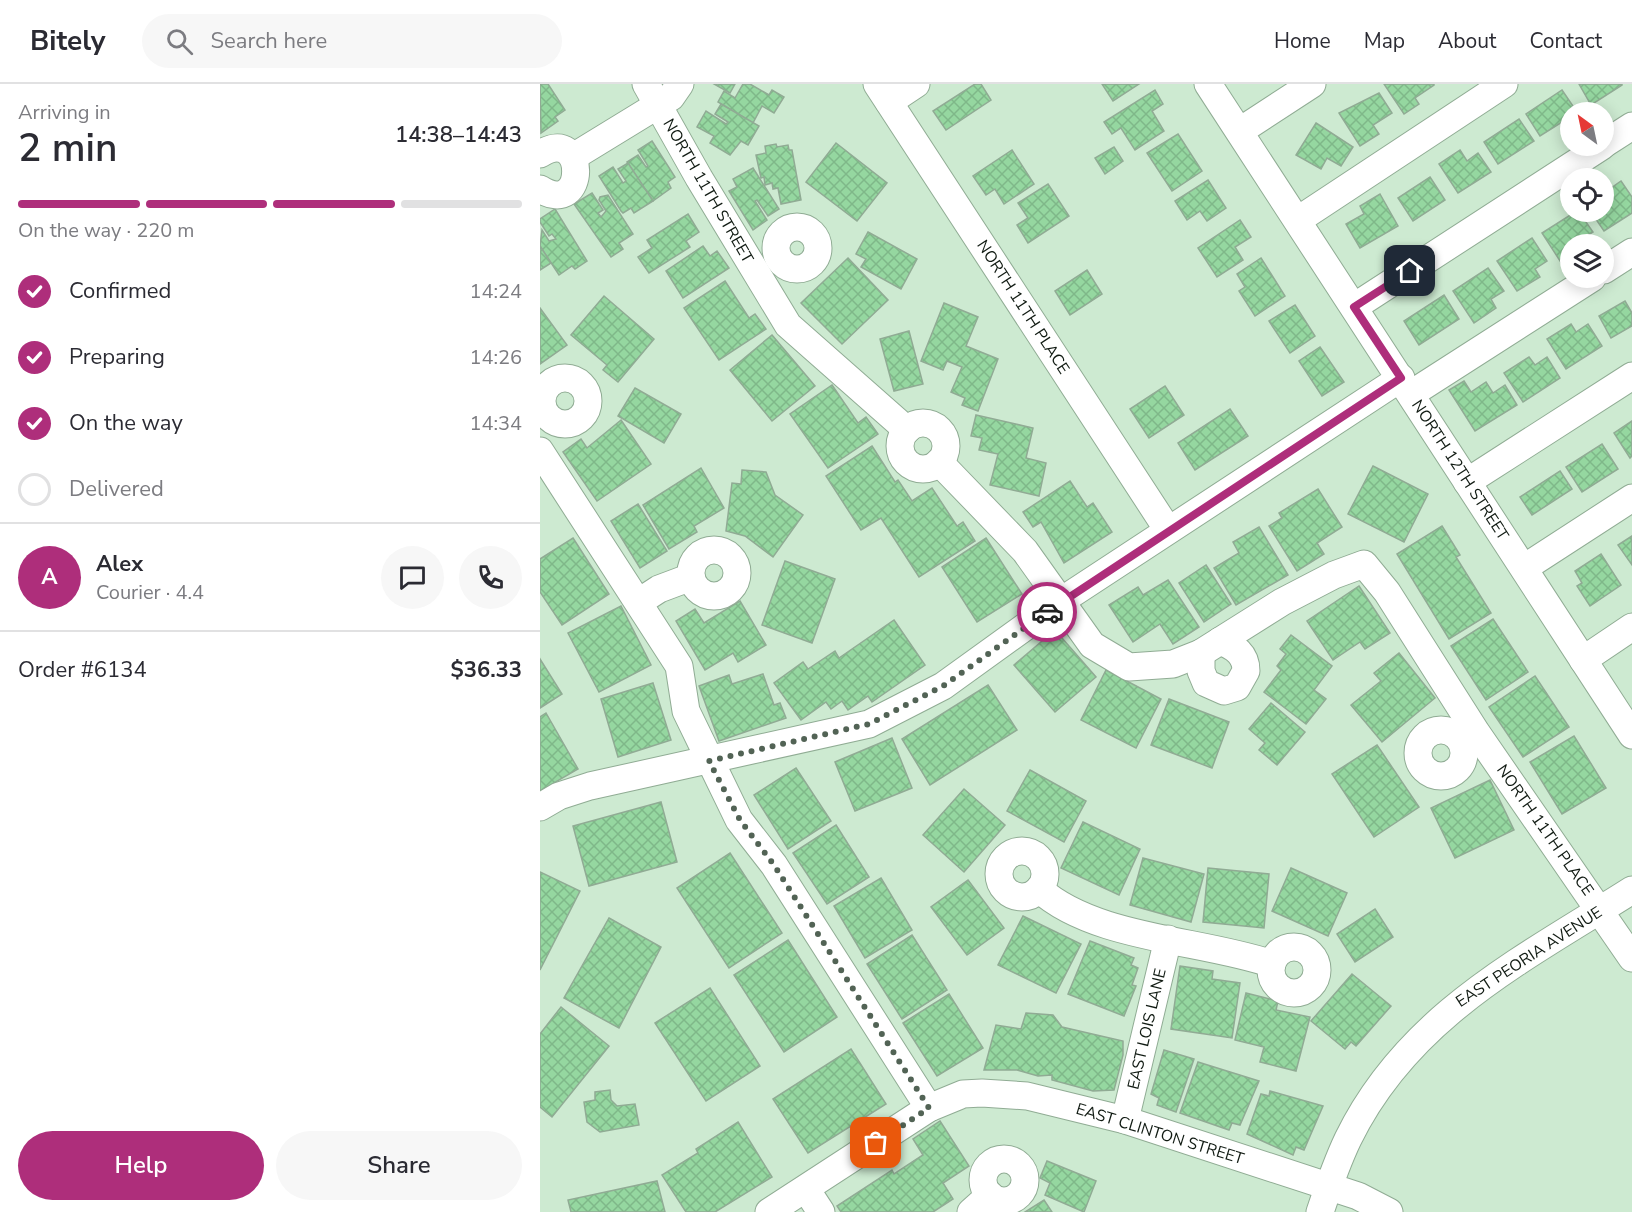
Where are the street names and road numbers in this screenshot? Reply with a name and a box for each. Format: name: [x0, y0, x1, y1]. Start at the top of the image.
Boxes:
street label: NORTH 11TH STREET: [658, 115, 759, 268]
street label: NORTH 11TH PLACE: [971, 236, 1075, 378]
street label: NORTH 12TH STREET: [1406, 395, 1514, 545]
street label: NORTH 11TH PLACE: [1491, 760, 1599, 900]
street label: EAST PEORIA AVENUE: [1452, 901, 1606, 1013]
street label: EAST LOIS LANE: [1122, 966, 1172, 1092]
street label: EAST CLINTON STREET: [1073, 1098, 1247, 1170]

